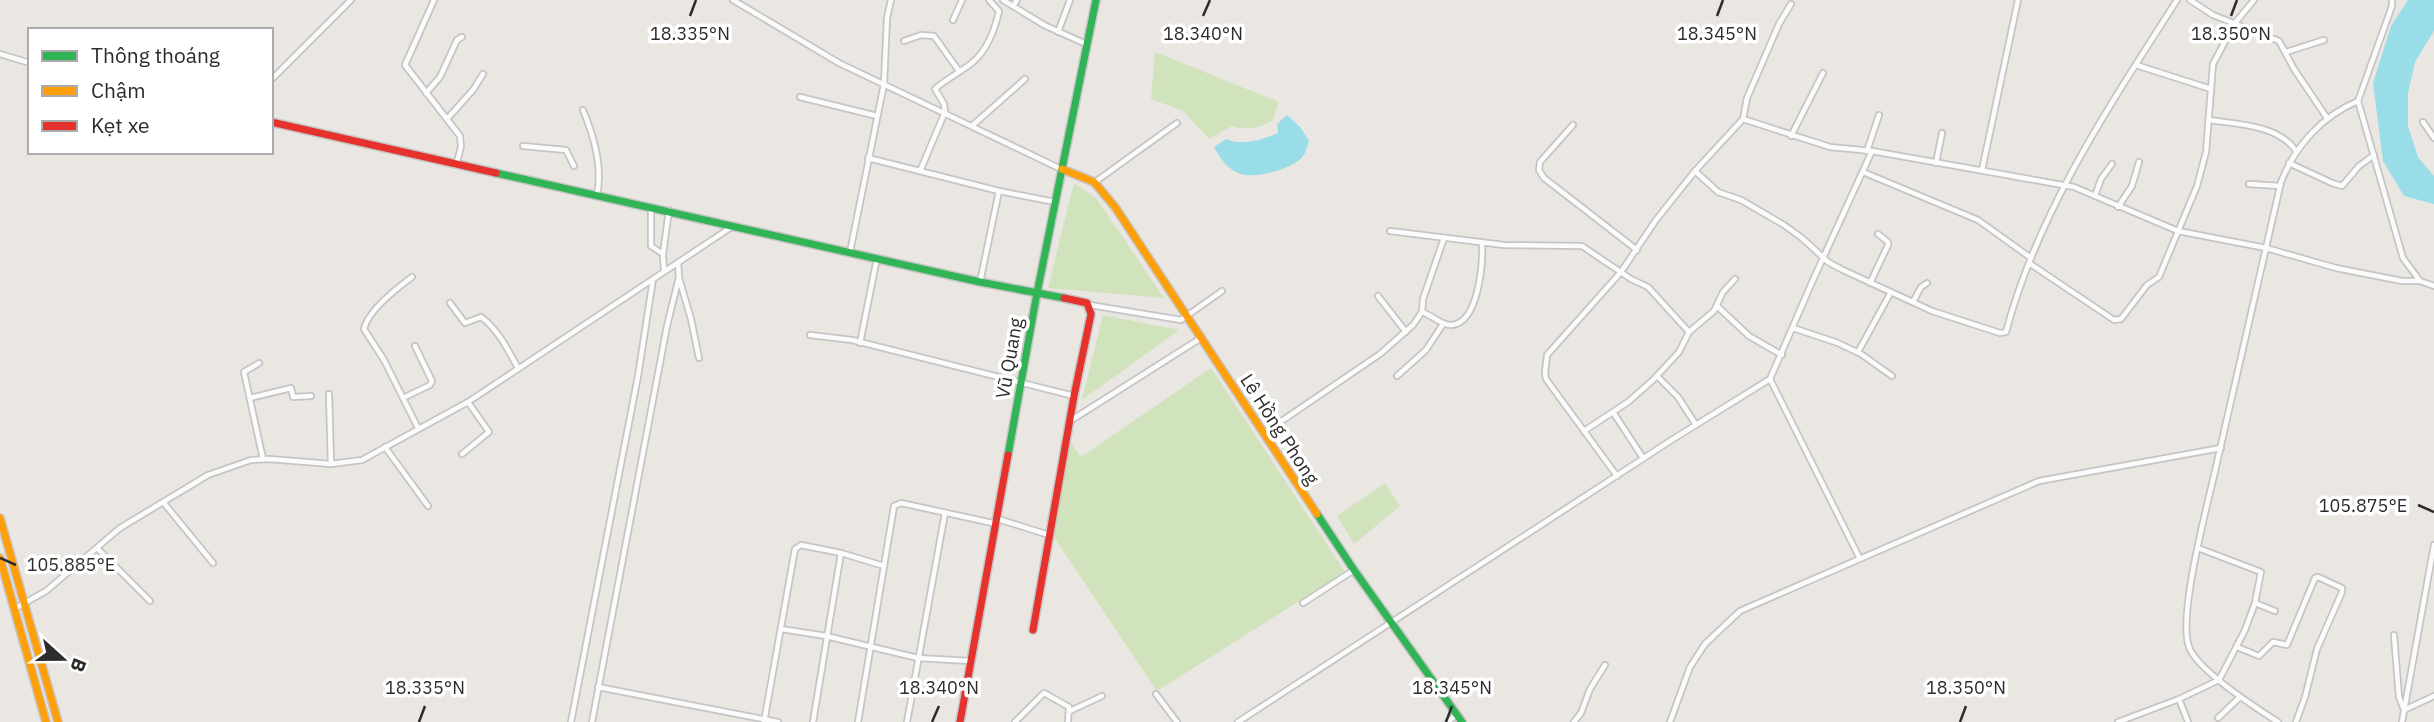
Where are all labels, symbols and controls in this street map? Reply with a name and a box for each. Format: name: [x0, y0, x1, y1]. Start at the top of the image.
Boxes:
text: 18.335°N: [650, 22, 730, 45]
text: 18.340°N: [1163, 22, 1243, 45]
text: 18.345°N: [1677, 22, 1757, 45]
text: 18.350°N: [2191, 22, 2271, 45]
legend: [28, 28, 273, 154]
text: Thông thoáng: [91, 41, 220, 69]
text: Chậm: [91, 76, 146, 104]
text: Kẹt xe: [91, 111, 150, 139]
street label: Vũ Quang: [990, 316, 1028, 400]
street label: Lê Hồng Phong: [1235, 369, 1325, 489]
text: 105.875°E: [2319, 494, 2407, 517]
text: 105.885°E: [27, 553, 115, 576]
north arrow: [28, 624, 98, 694]
text: B: [65, 655, 92, 675]
text: 18.335°N: [385, 676, 465, 699]
text: 18.340°N: [899, 676, 979, 699]
text: 18.345°N: [1412, 676, 1492, 699]
text: 18.350°N: [1926, 676, 2006, 699]

